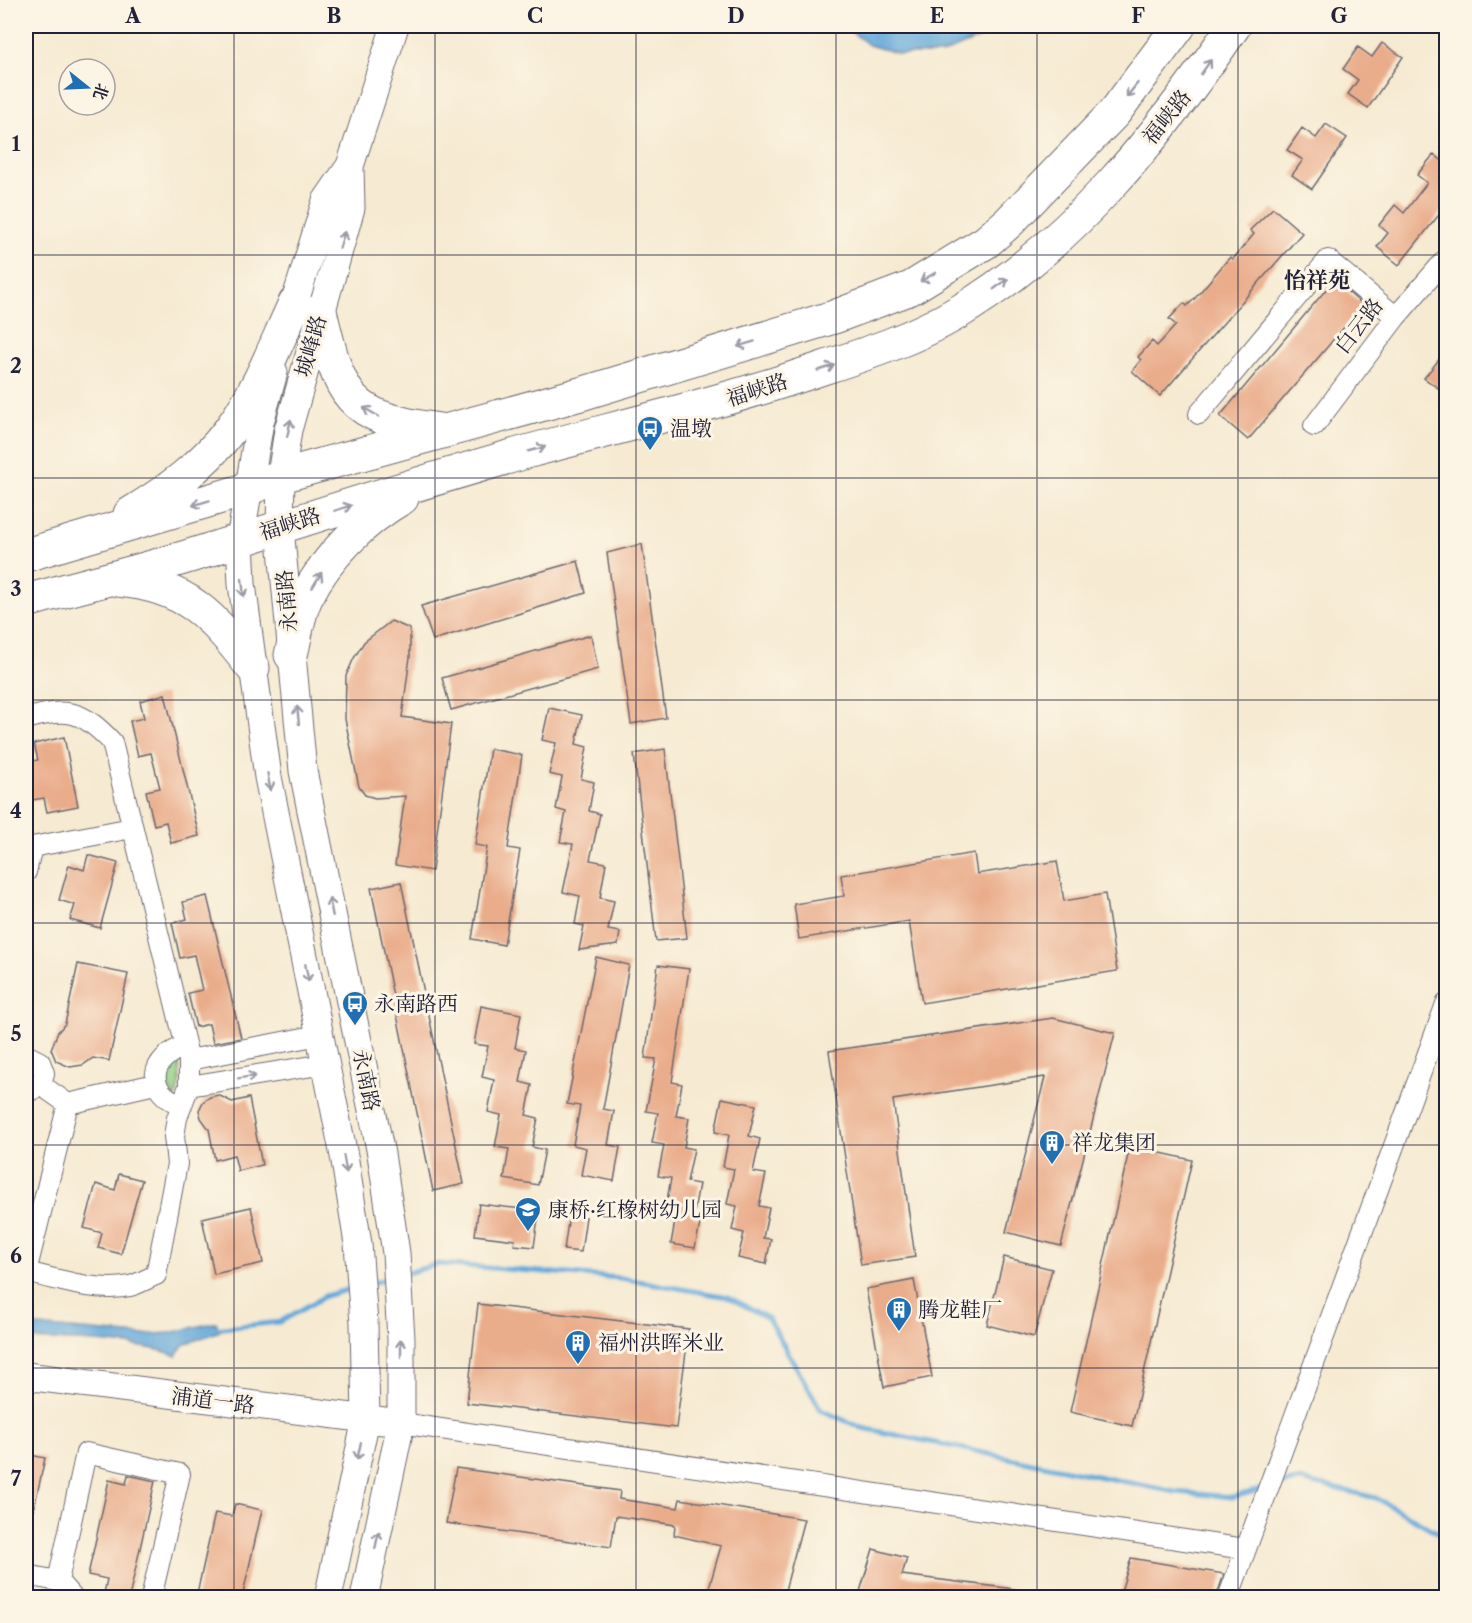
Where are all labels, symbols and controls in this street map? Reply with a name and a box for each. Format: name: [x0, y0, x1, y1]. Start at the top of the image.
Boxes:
text: A: [124, 4, 141, 28]
text: B: [327, 4, 342, 28]
text: C: [527, 4, 543, 28]
text: D: [727, 4, 745, 28]
text: E: [930, 4, 944, 28]
text: F: [1131, 4, 1145, 28]
text: G: [1331, 4, 1348, 28]
north arrow: [57, 57, 117, 117]
one-way arrow: [1200, 59, 1212, 75]
text: 北: [89, 81, 113, 102]
one-way arrow: [1126, 82, 1139, 98]
street label: 福峡路: [1137, 84, 1196, 149]
text: 1: [12, 132, 21, 156]
one-way arrow: [337, 231, 348, 250]
district label: 怡祥苑: [1284, 267, 1350, 294]
one-way arrow: [920, 272, 937, 284]
one-way arrow: [992, 278, 1008, 290]
street label: 白云路: [1329, 293, 1388, 358]
street label: 城峰路: [290, 312, 331, 380]
one-way arrow: [737, 339, 756, 350]
text: 2: [10, 354, 22, 378]
one-way arrow: [816, 361, 835, 372]
street label: 福峡路: [723, 368, 791, 411]
one-way arrow: [363, 406, 380, 418]
bus stop icon: 温墩: [635, 414, 665, 452]
place label: 温墩: [670, 416, 712, 441]
one-way arrow: [284, 418, 295, 438]
one-way arrow: [527, 443, 546, 454]
one-way arrow: [192, 498, 211, 509]
one-way arrow: [333, 501, 352, 512]
street label: 福峡路: [256, 502, 324, 545]
street label: 永南路: [271, 569, 302, 634]
one-way arrow: [311, 572, 323, 589]
text: 3: [10, 577, 22, 601]
one-way arrow: [238, 578, 249, 598]
one-way arrow: [292, 705, 303, 725]
one-way arrow: [264, 771, 275, 791]
text: 4: [10, 799, 22, 823]
one-way arrow: [325, 897, 336, 917]
one-way arrow: [302, 963, 313, 982]
bus stop icon: 永南路西: [340, 989, 370, 1027]
place label: 永南路西: [374, 991, 458, 1016]
text: 5: [10, 1022, 22, 1046]
street label: 永南路: [348, 1047, 385, 1113]
one-way arrow: [236, 1071, 256, 1082]
building icon: 祥龙集团: [1037, 1128, 1067, 1166]
place label: 祥龙集团: [1072, 1130, 1156, 1155]
one-way arrow: [340, 1154, 351, 1173]
school or university icon: 康桥·红橡树幼儿园: [513, 1195, 543, 1233]
place label: 康桥·红橡树幼儿园: [548, 1197, 722, 1222]
text: 6: [10, 1244, 22, 1268]
building icon: 腾龙鞋厂: [884, 1295, 914, 1333]
place label: 腾龙鞋厂: [918, 1297, 1002, 1322]
building icon: 福州洪晖米业: [563, 1328, 593, 1366]
place label: 福州洪晖米业: [598, 1330, 724, 1355]
one-way arrow: [395, 1338, 407, 1358]
street label: 浦道一路: [170, 1383, 256, 1418]
one-way arrow: [353, 1442, 365, 1461]
text: 7: [11, 1467, 22, 1491]
one-way arrow: [371, 1531, 383, 1550]

